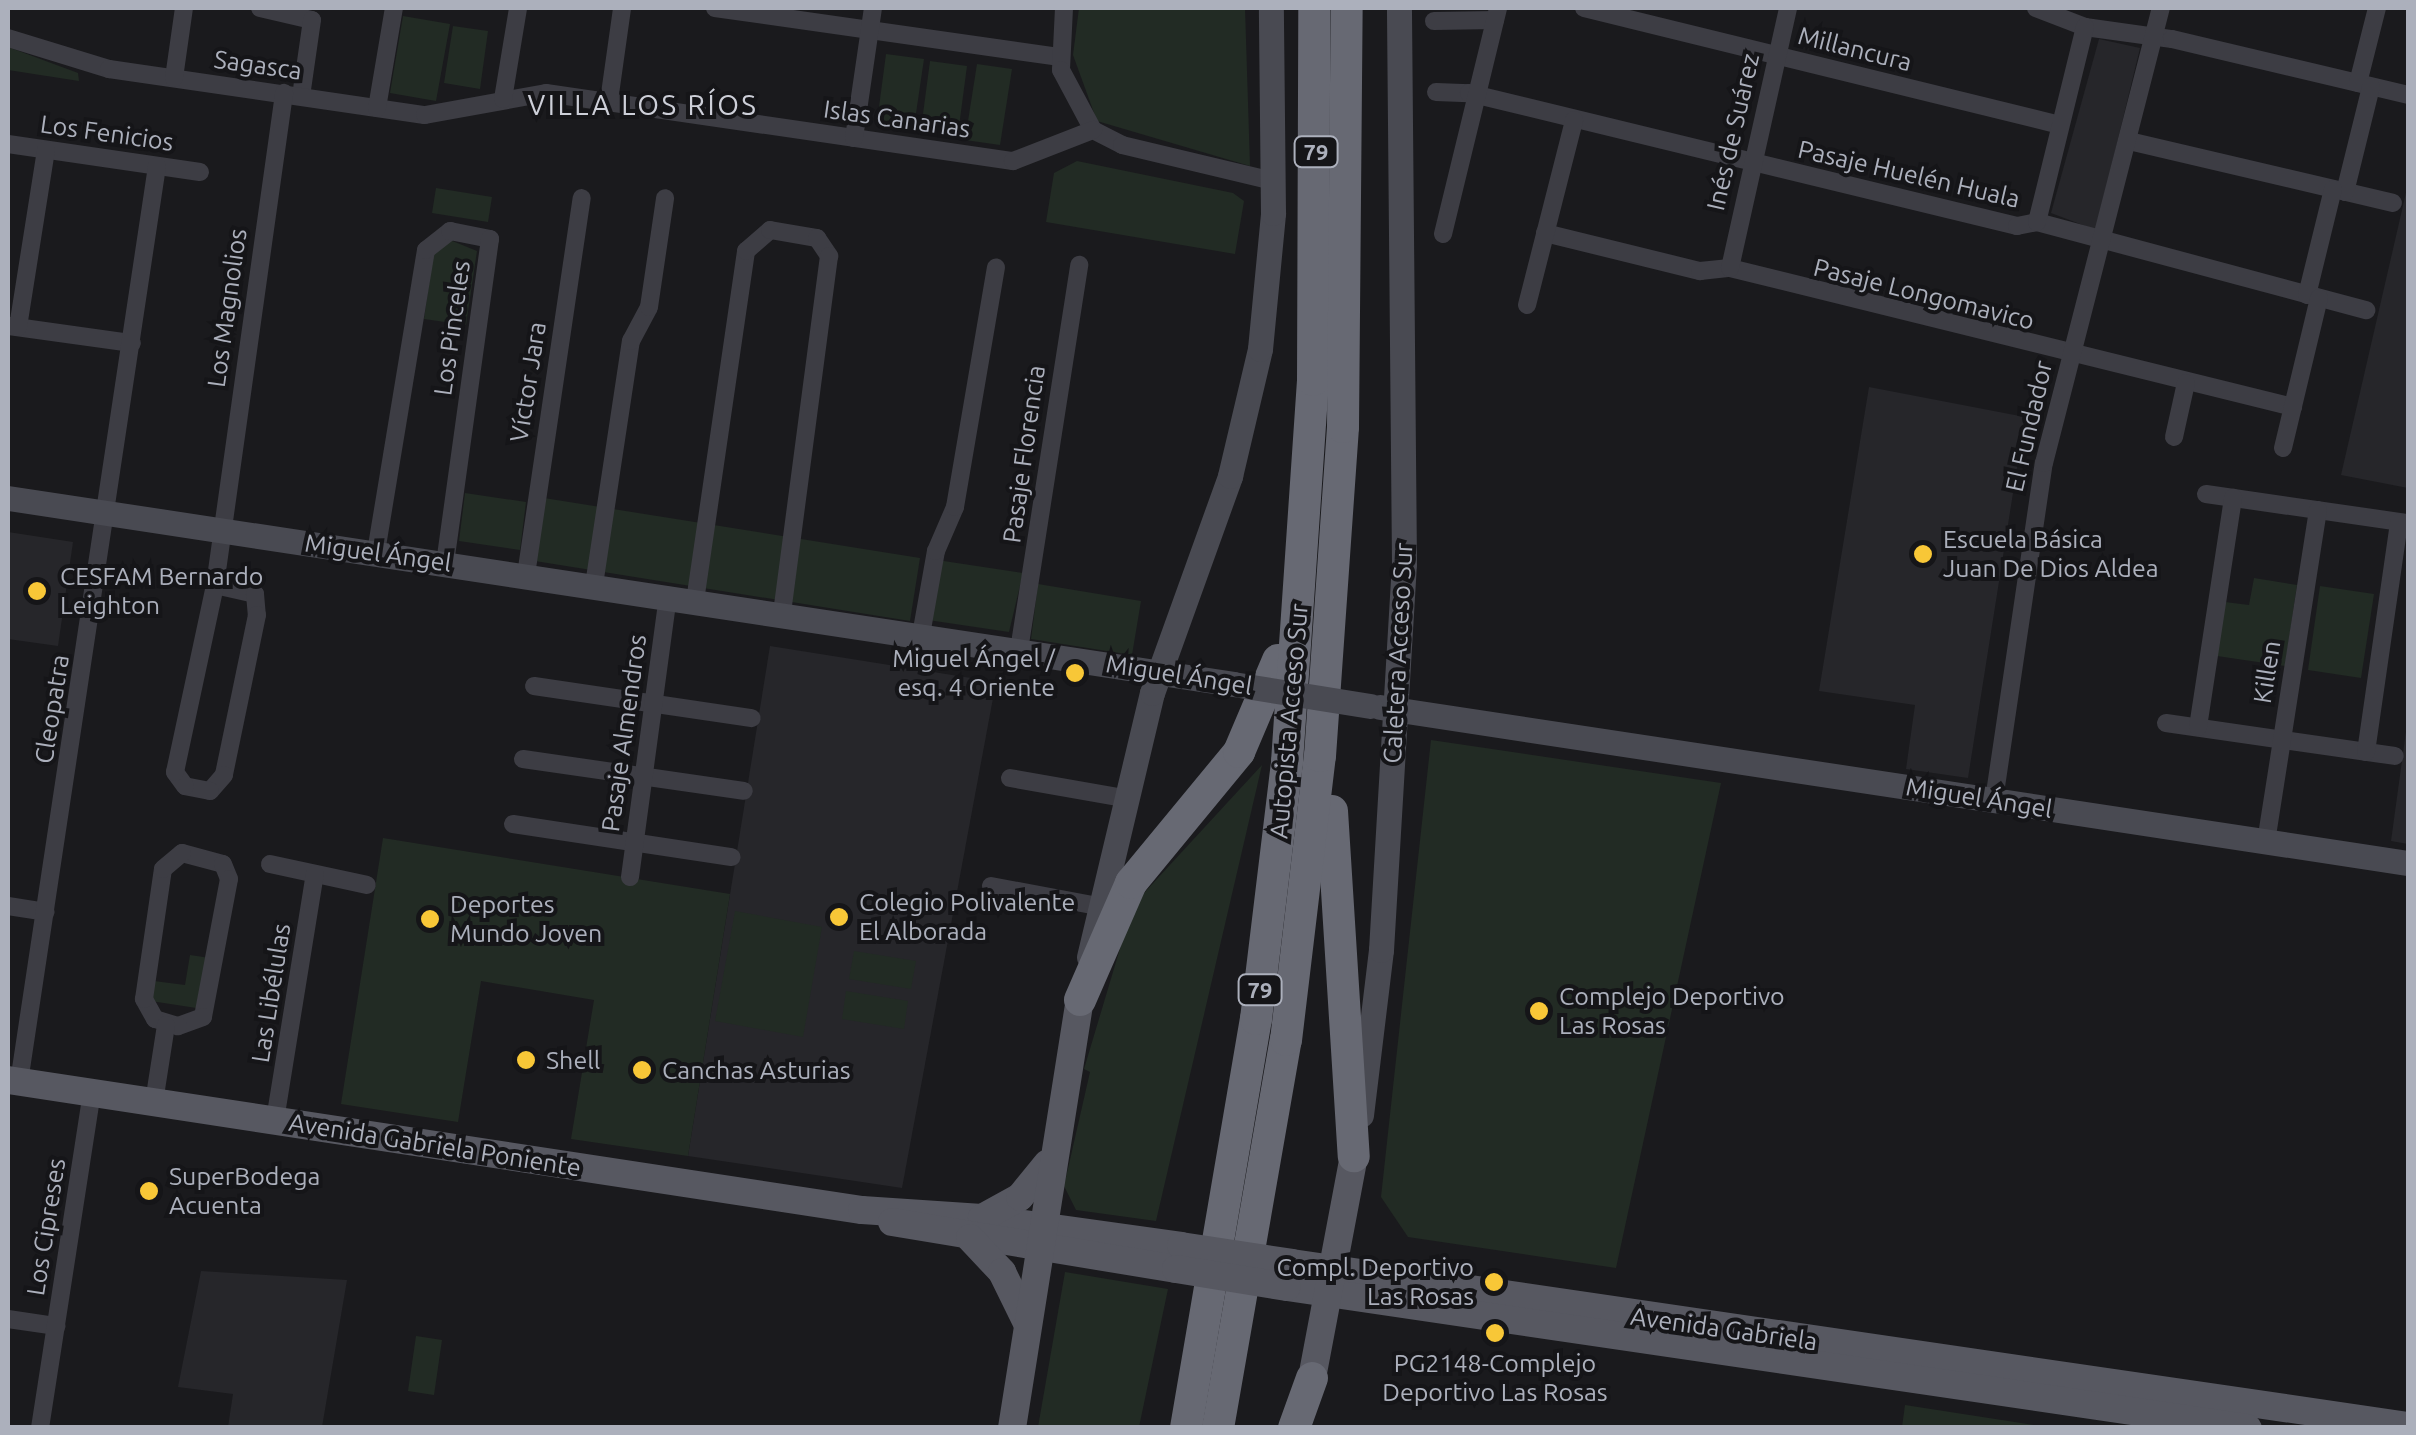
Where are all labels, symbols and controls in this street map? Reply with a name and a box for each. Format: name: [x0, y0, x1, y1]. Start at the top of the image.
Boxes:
street label: Millancura: [1795, 20, 1915, 78]
street label: Sagasca: [212, 44, 304, 86]
street label: Inés de Suárez: [1700, 51, 1766, 213]
district label: VILLA LOS RÍOS: [527, 88, 759, 122]
street label: Islas Canarias: [822, 94, 972, 144]
street label: Los Fenicios: [38, 109, 176, 157]
street label: Pasaje Huelén Huala: [1795, 134, 2023, 214]
road number: 79: [1294, 135, 1338, 169]
street label: Los Magnolios: [201, 227, 253, 389]
street label: Pasaje Longomavico: [1811, 252, 2037, 336]
street label: Los Pinceles: [428, 259, 476, 397]
street label: Víctor Jara: [504, 320, 552, 444]
street label: El Fundador: [1999, 357, 2059, 495]
street label: Pasaje Florencia: [997, 363, 1051, 545]
place label: Escuela Básica Juan De Dios Aldea: [1943, 525, 2159, 584]
street label: Miguel Ángel: [303, 528, 453, 578]
street label: Caletera Acceso Sur: [1377, 542, 1419, 764]
marker: Escuela Básica Juan De Dios Aldea: [1912, 543, 1934, 565]
place label: CESFAM Bernardo Leighton: [60, 562, 263, 621]
marker: CESFAM Bernardo Leighton: [24, 578, 50, 604]
street label: Autopista Acceso Sur: [1264, 602, 1314, 840]
street label: Pasaje Almendros: [595, 632, 653, 834]
street label: Killen: [2247, 639, 2287, 705]
place label: Miguel Ángel / esq. 4 Oriente: [892, 644, 1055, 703]
street label: Miguel Ángel: [1104, 649, 1254, 701]
street label: Cleopatra: [29, 652, 75, 766]
marker: Miguel Ángel / esq. 4 Oriente: [1064, 662, 1086, 684]
street label: Miguel Ángel: [1904, 772, 2054, 824]
place label: Colegio Polivalente El Alborada: [859, 888, 1075, 947]
place label: Deportes Mundo Joven: [450, 890, 602, 949]
marker: Colegio Polivalente El Alborada: [828, 906, 850, 928]
marker: Deportes Mundo Joven: [419, 908, 441, 930]
street label: Las Libélulas: [245, 921, 297, 1065]
road number: 79: [1238, 973, 1282, 1007]
place label: Complejo Deportivo Las Rosas: [1559, 982, 1785, 1041]
marker: Complejo Deportivo Las Rosas: [1528, 1000, 1550, 1022]
place label: Shell: [546, 1045, 600, 1075]
marker: Shell: [515, 1049, 537, 1071]
place label: Canchas Asturias: [662, 1055, 851, 1085]
marker: Canchas Asturias: [631, 1059, 653, 1081]
street label: Avenida Gabriela Poniente: [287, 1107, 583, 1183]
street label: Los Cipreses: [20, 1156, 72, 1298]
place label: SuperBodega Acuenta: [169, 1162, 320, 1221]
marker: SuperBodega Acuenta: [138, 1180, 160, 1202]
place label: Compl. Deportivo Las Rosas: [1277, 1253, 1474, 1312]
marker: Compl. Deportivo Las Rosas: [1483, 1271, 1505, 1293]
street label: Avenida Gabriela: [1629, 1301, 1819, 1357]
marker: PG2148-Complejo Deportivo Las Rosas: [1484, 1322, 1506, 1344]
place label: PG2148-Complejo Deportivo Las Rosas: [1382, 1349, 1608, 1408]

